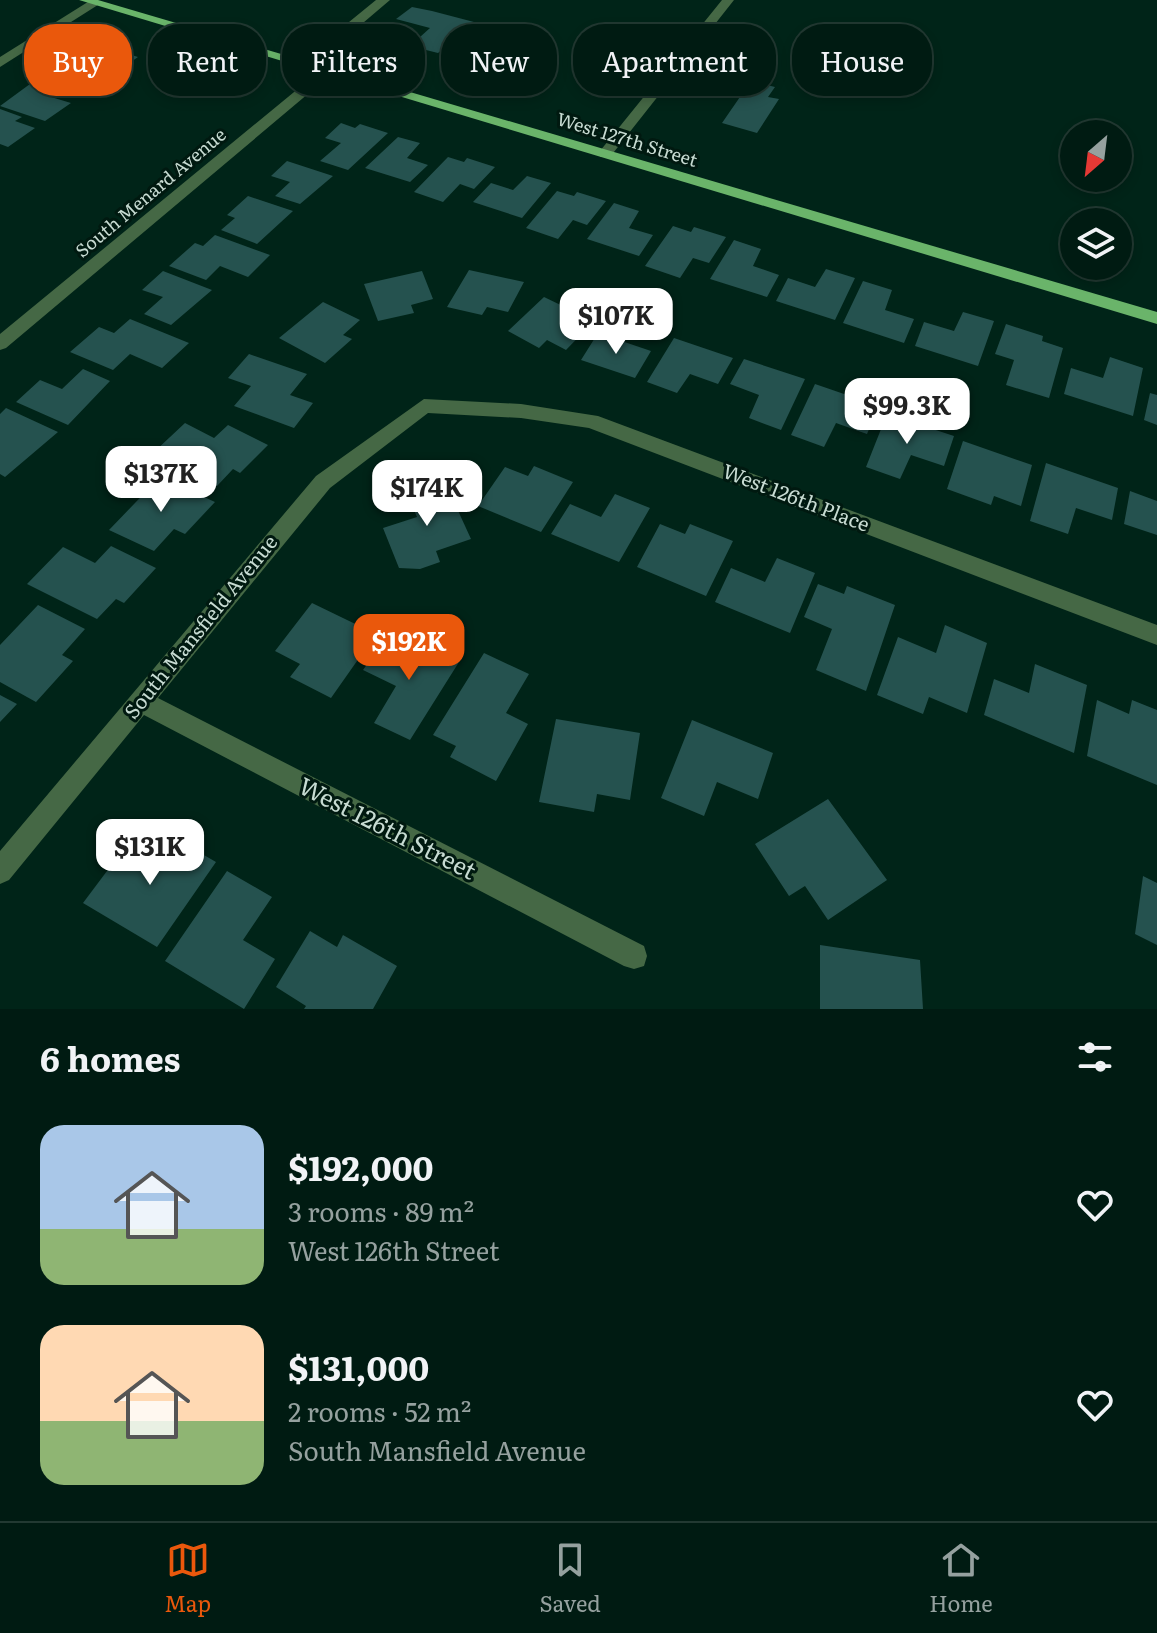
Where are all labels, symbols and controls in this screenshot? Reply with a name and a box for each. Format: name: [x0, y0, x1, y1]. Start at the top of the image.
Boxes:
chip: Buy: [24, 24, 132, 96]
chip: Rent: [148, 24, 266, 96]
chip: Filters: [282, 24, 425, 96]
chip: New: [441, 24, 557, 96]
chip: Apartment: [573, 24, 776, 96]
chip: House: [792, 24, 932, 96]
street label: West 127th Street: [554, 104, 702, 173]
north arrow: [1060, 120, 1132, 192]
map controls: [1060, 120, 1132, 280]
street label: South Menard Avenue: [69, 121, 231, 263]
button: layers: [1060, 208, 1132, 280]
pin: $107K: [560, 288, 672, 356]
text: $107K: [578, 294, 654, 333]
pin: $99.3K: [842, 378, 972, 446]
text: $99.3K: [863, 384, 951, 423]
pin: $137K: [105, 446, 217, 514]
text: $137K: [124, 452, 198, 491]
street label: West 126th Place: [719, 454, 874, 538]
pin: $174K: [371, 460, 483, 528]
text: $174K: [390, 466, 464, 505]
street label: South Mansfield Avenue: [116, 527, 283, 724]
pin: $192K: [353, 614, 465, 682]
text: $192K: [371, 620, 447, 659]
street label: West 126th Street: [293, 767, 483, 887]
pin: $131K: [94, 819, 206, 887]
text: $131K: [114, 825, 186, 864]
text: 6 homes: [40, 1032, 180, 1082]
icon: filters: [1073, 1035, 1117, 1079]
text: $192,000: [288, 1141, 434, 1191]
icon: home: [104, 1157, 200, 1253]
icon: heart: [1073, 1183, 1117, 1227]
text: 3 rooms · 89 m²: [288, 1191, 474, 1230]
text: West 126th Street: [288, 1230, 499, 1269]
text: $131,000: [288, 1341, 429, 1391]
icon: home: [104, 1357, 200, 1453]
icon: heart: [1073, 1383, 1117, 1427]
text: 2 rooms · 52 m²: [288, 1391, 471, 1430]
text: South Mansfield Avenue: [288, 1430, 586, 1469]
tab: Map: [164, 1538, 211, 1619]
tab: Saved: [540, 1538, 601, 1619]
tab: Home: [929, 1538, 993, 1619]

